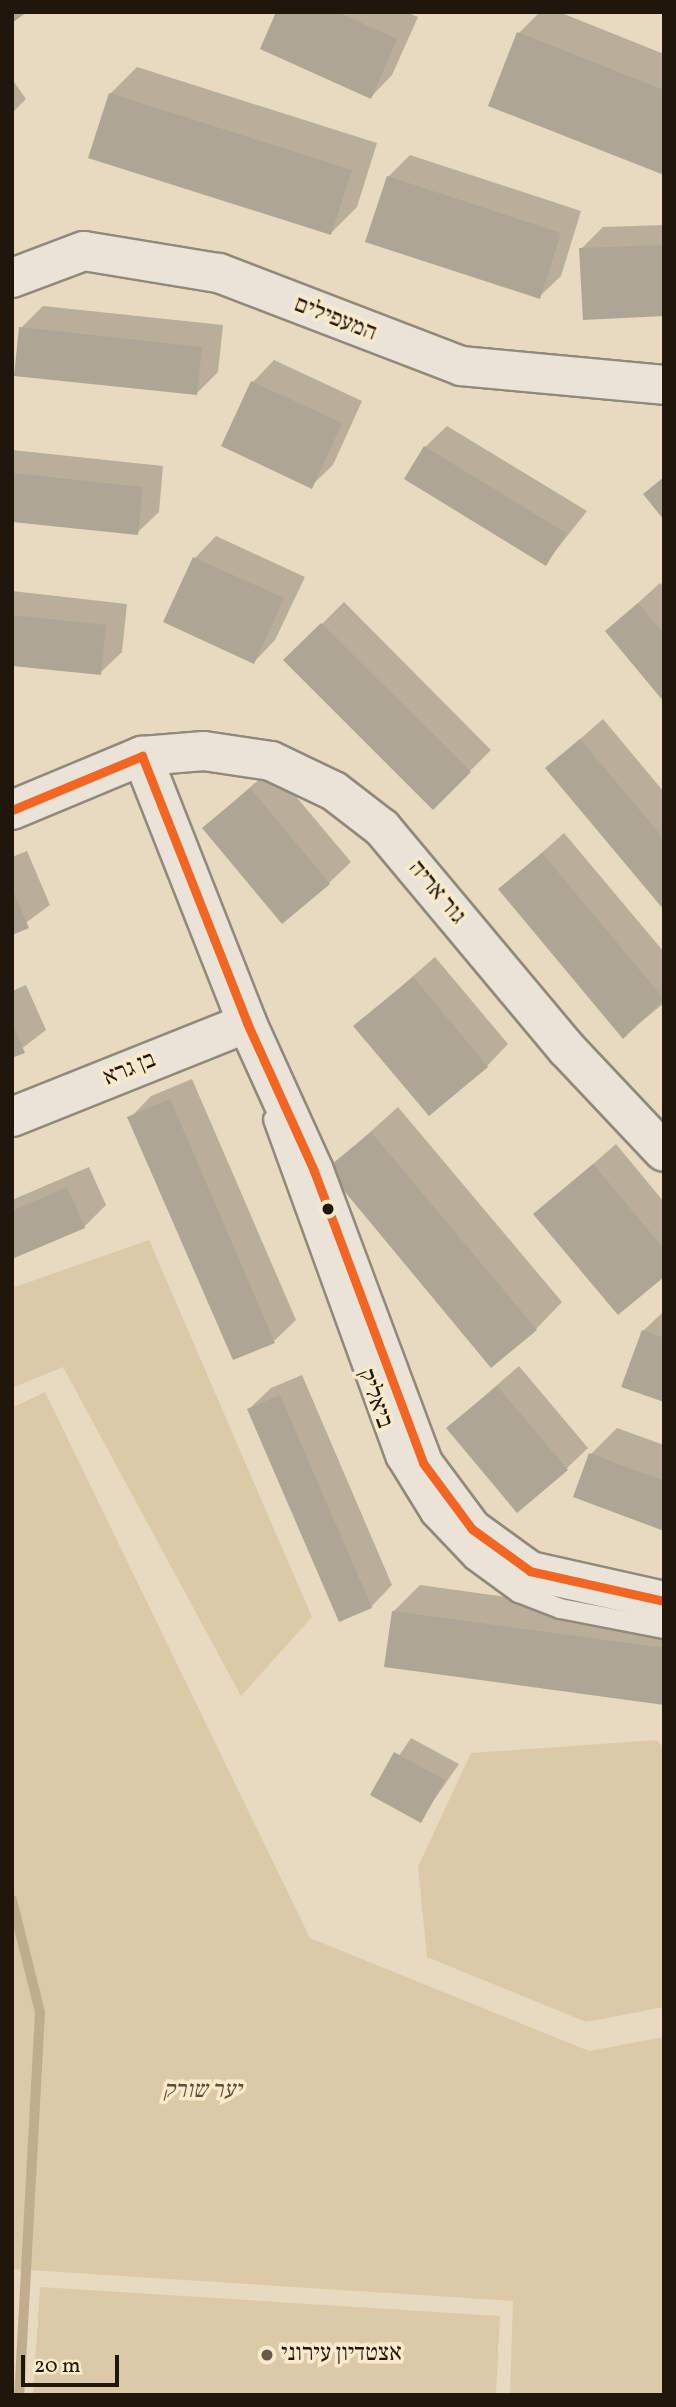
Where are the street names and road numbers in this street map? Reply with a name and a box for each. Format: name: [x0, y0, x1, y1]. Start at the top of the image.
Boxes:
street label: המעפילים: [290, 291, 380, 349]
street label: גור אריה: [401, 855, 471, 931]
street label: בן גרא: [100, 1047, 160, 1093]
street label: ביאליק: [350, 1365, 398, 1433]

